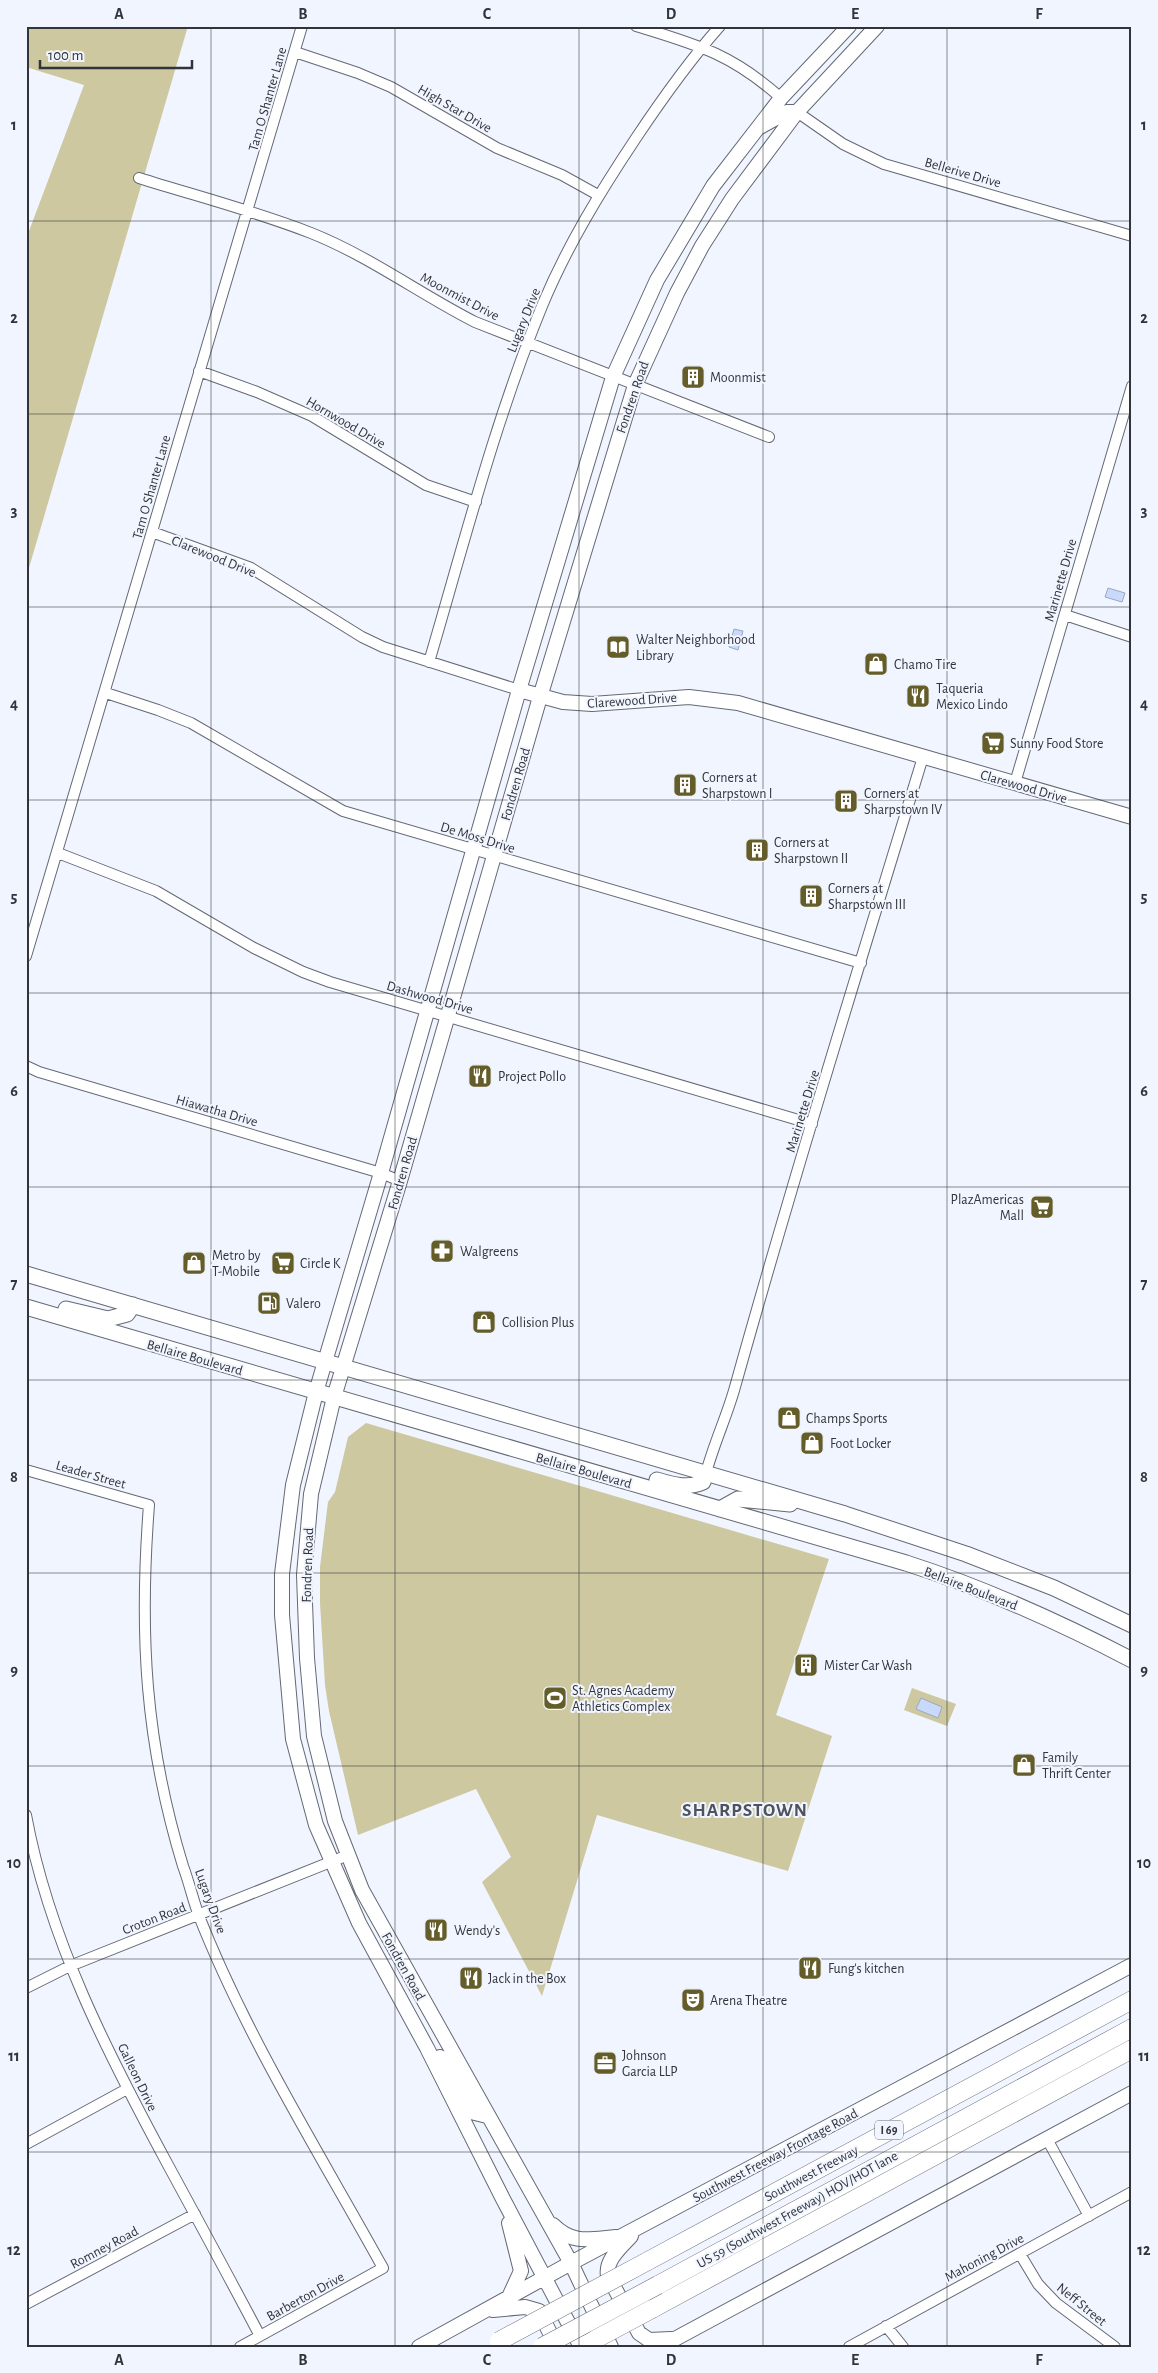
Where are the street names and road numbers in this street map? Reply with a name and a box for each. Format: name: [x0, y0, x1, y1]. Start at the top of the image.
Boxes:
street label: Tam O Shanter Lane: [246, 46, 290, 153]
street label: High Star Drive: [415, 82, 494, 136]
street label: Bellerive Drive: [923, 155, 1002, 191]
street label: Moonmist Drive: [418, 270, 501, 324]
street label: Lugary Drive: [505, 286, 543, 355]
street label: Fondren Road: [614, 360, 652, 435]
street label: Hornwood Drive: [303, 395, 388, 451]
street label: Tam O Shanter Lane: [130, 434, 174, 541]
street label: Clarewood Drive: [169, 534, 258, 580]
street label: Marinette Drive: [1042, 537, 1079, 623]
street label: Clarewood Drive: [587, 691, 677, 711]
street label: Fondren Road: [499, 746, 533, 822]
street label: Clarewood Drive: [979, 768, 1069, 806]
street label: De Moss Drive: [439, 820, 517, 856]
street label: Dashwood Drive: [385, 979, 475, 1017]
street label: Marinette Drive: [784, 1068, 822, 1154]
street label: Hiawatha Drive: [174, 1093, 259, 1129]
street label: Fondren Road: [386, 1135, 420, 1211]
street label: Bellaire Boulevard: [145, 1338, 244, 1378]
street label: Bellaire Boulevard: [534, 1451, 633, 1491]
street label: Leader Street: [54, 1458, 128, 1492]
street label: Fondren Road: [300, 1527, 316, 1603]
street label: Bellaire Boulevard: [922, 1565, 1019, 1613]
street label: Lugary Drive: [192, 1867, 228, 1936]
street label: Croton Road: [121, 1900, 188, 1937]
street label: Fondren Road: [379, 1930, 427, 2003]
street label: Galleon Drive: [115, 2041, 160, 2114]
street label: Southwest Freeway Frontage Road: [690, 2104, 860, 2206]
road number: I 69: [875, 2120, 903, 2140]
street label: Southwest Freeway: [761, 2141, 861, 2205]
street label: US 59 (Southwest Freeway) HOV/HOT lane: [695, 2149, 900, 2271]
street label: Romney Road: [68, 2224, 141, 2272]
street label: Mahoning Drive: [943, 2231, 1026, 2285]
street label: Barberton Drive: [264, 2270, 347, 2324]
street label: Neff Street: [1054, 2281, 1109, 2329]

